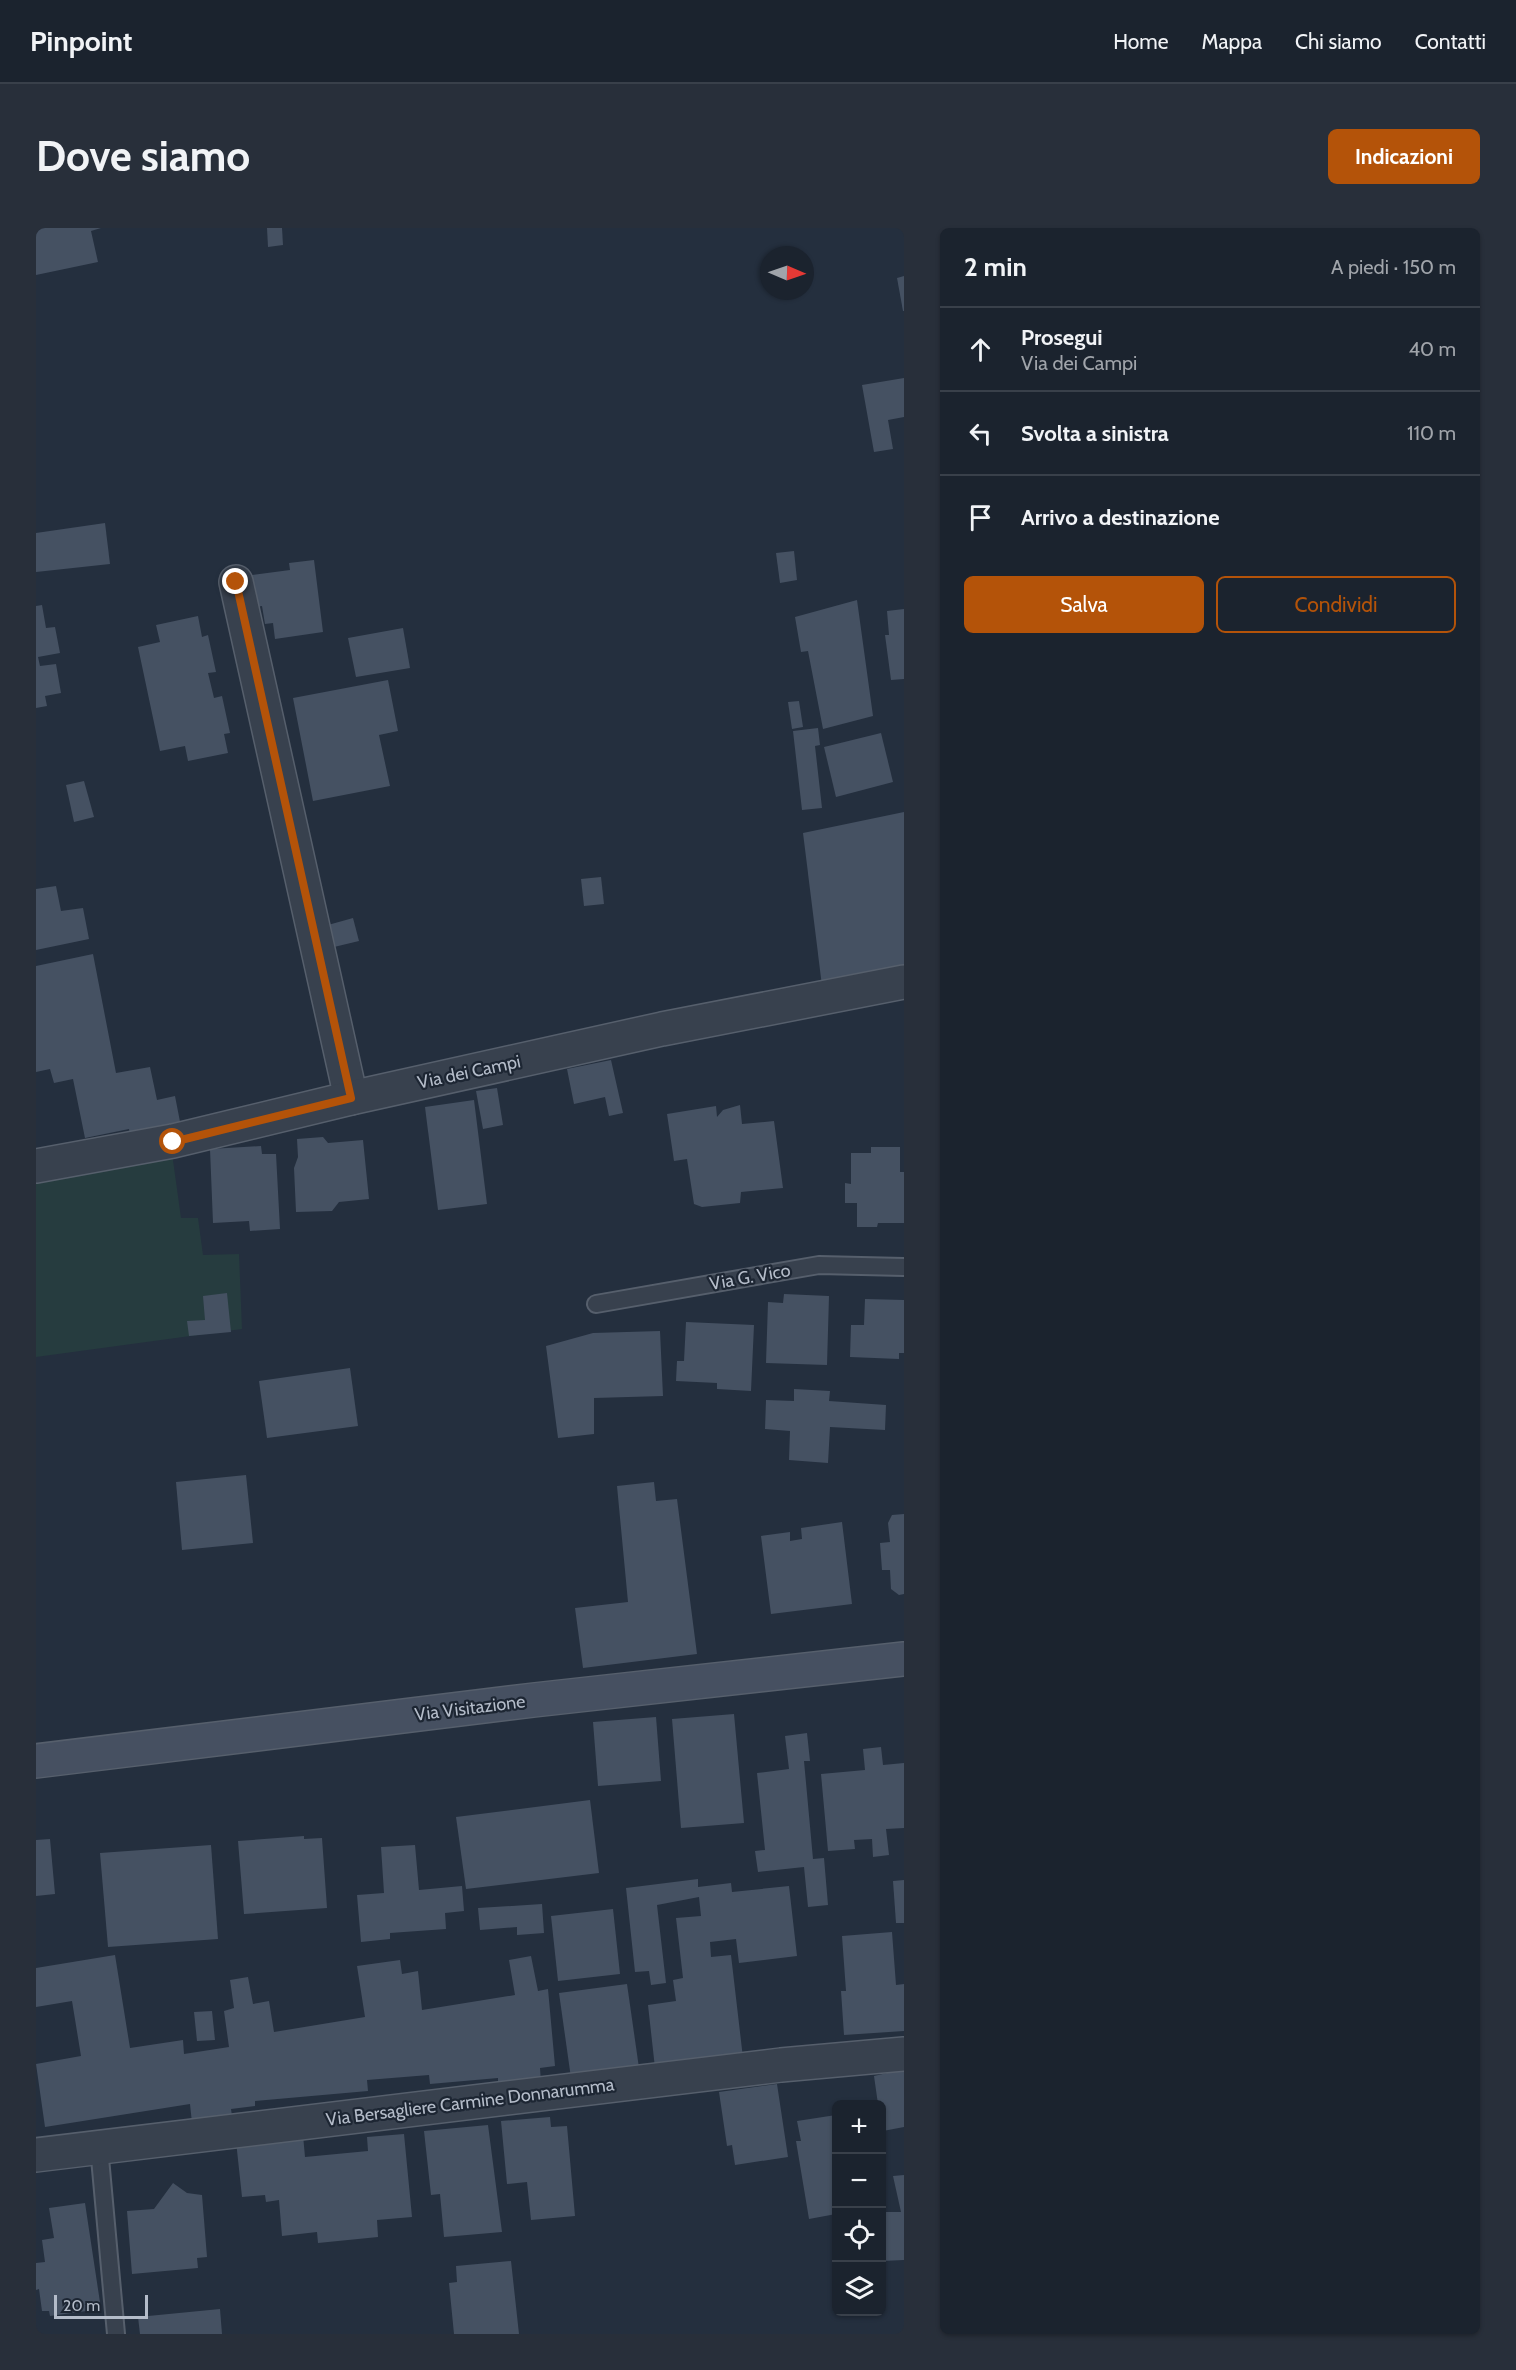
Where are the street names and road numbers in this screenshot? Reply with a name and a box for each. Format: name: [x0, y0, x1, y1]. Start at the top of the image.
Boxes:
street label: Via dei Campi: [415, 1050, 523, 1094]
street label: Via G. Vico: [708, 1259, 792, 1295]
street label: Via Visitazione: [413, 1690, 527, 1726]
street label: Via Bersagliere Carmine Donnarumma: [325, 2073, 616, 2131]

